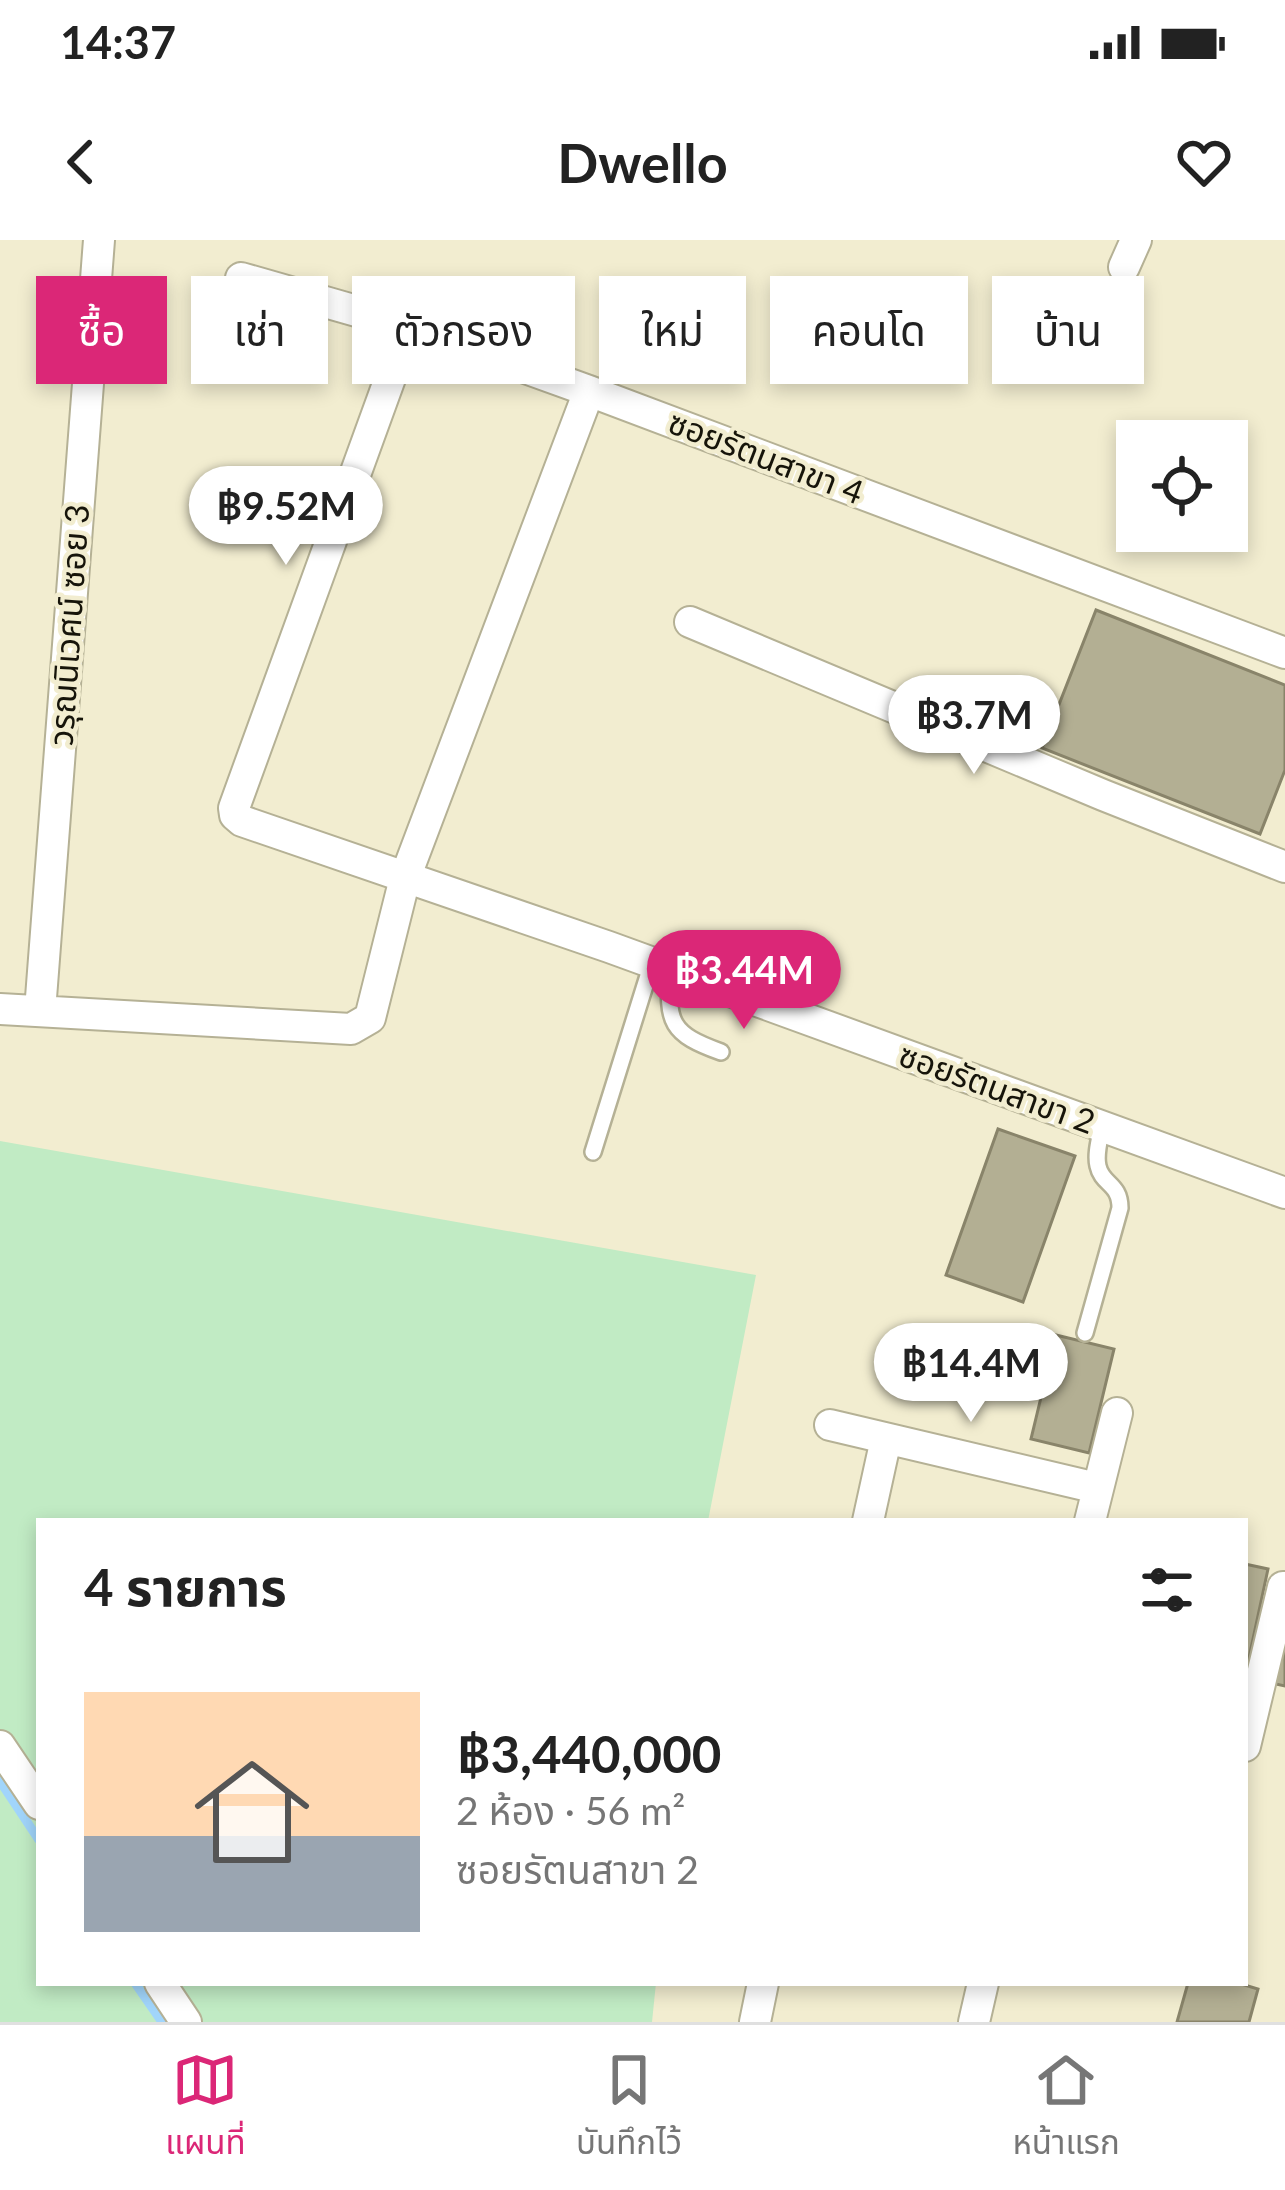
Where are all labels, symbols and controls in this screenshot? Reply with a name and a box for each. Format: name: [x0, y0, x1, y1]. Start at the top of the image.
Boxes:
text: 14:37: [60, 15, 176, 69]
icon: back: [48, 129, 114, 195]
icon: heart: [1171, 129, 1237, 195]
text: Dwello: [557, 130, 728, 195]
chip: ซื้อ: [36, 276, 167, 384]
chip: เช่า: [191, 276, 328, 384]
chip: ตัวกรอง: [352, 276, 575, 384]
chip: ใหม่: [599, 276, 746, 384]
chip: คอนโด: [770, 276, 968, 384]
chip: บ้าน: [992, 276, 1144, 384]
street label: ซอยรัตนสาขา 4: [663, 401, 869, 512]
map controls: [1116, 420, 1248, 552]
button: locate: [1116, 420, 1248, 552]
pin: ฿9.52M: [188, 466, 384, 568]
text: ฿9.52M: [216, 482, 356, 528]
street label: วรุณนิเวศน์ ซอย 3: [40, 503, 98, 747]
pin: ฿3.7M: [890, 675, 1058, 777]
text: ฿3.7M: [915, 691, 1033, 737]
pin: ฿3.44M: [646, 930, 842, 1032]
text: ฿3.44M: [674, 946, 814, 992]
street label: ซอยรัตนสาขา 2: [894, 1033, 1101, 1141]
pin: ฿14.4M: [873, 1323, 1069, 1425]
text: ฿14.4M: [901, 1339, 1041, 1385]
text: 4 รายการ: [84, 1556, 287, 1617]
icon: filters: [1134, 1557, 1200, 1623]
text: ฿3,440,000: [456, 1723, 721, 1784]
icon: home: [180, 1740, 324, 1884]
text: 2 ห้อง · 56 m²: [456, 1787, 685, 1833]
text: ซอยรัตนสาขา 2: [456, 1846, 699, 1892]
tab: แผนที่: [165, 2047, 246, 2169]
tab: บันทึกไว้: [576, 2047, 682, 2169]
tab: หน้าแรก: [1012, 2047, 1120, 2169]

